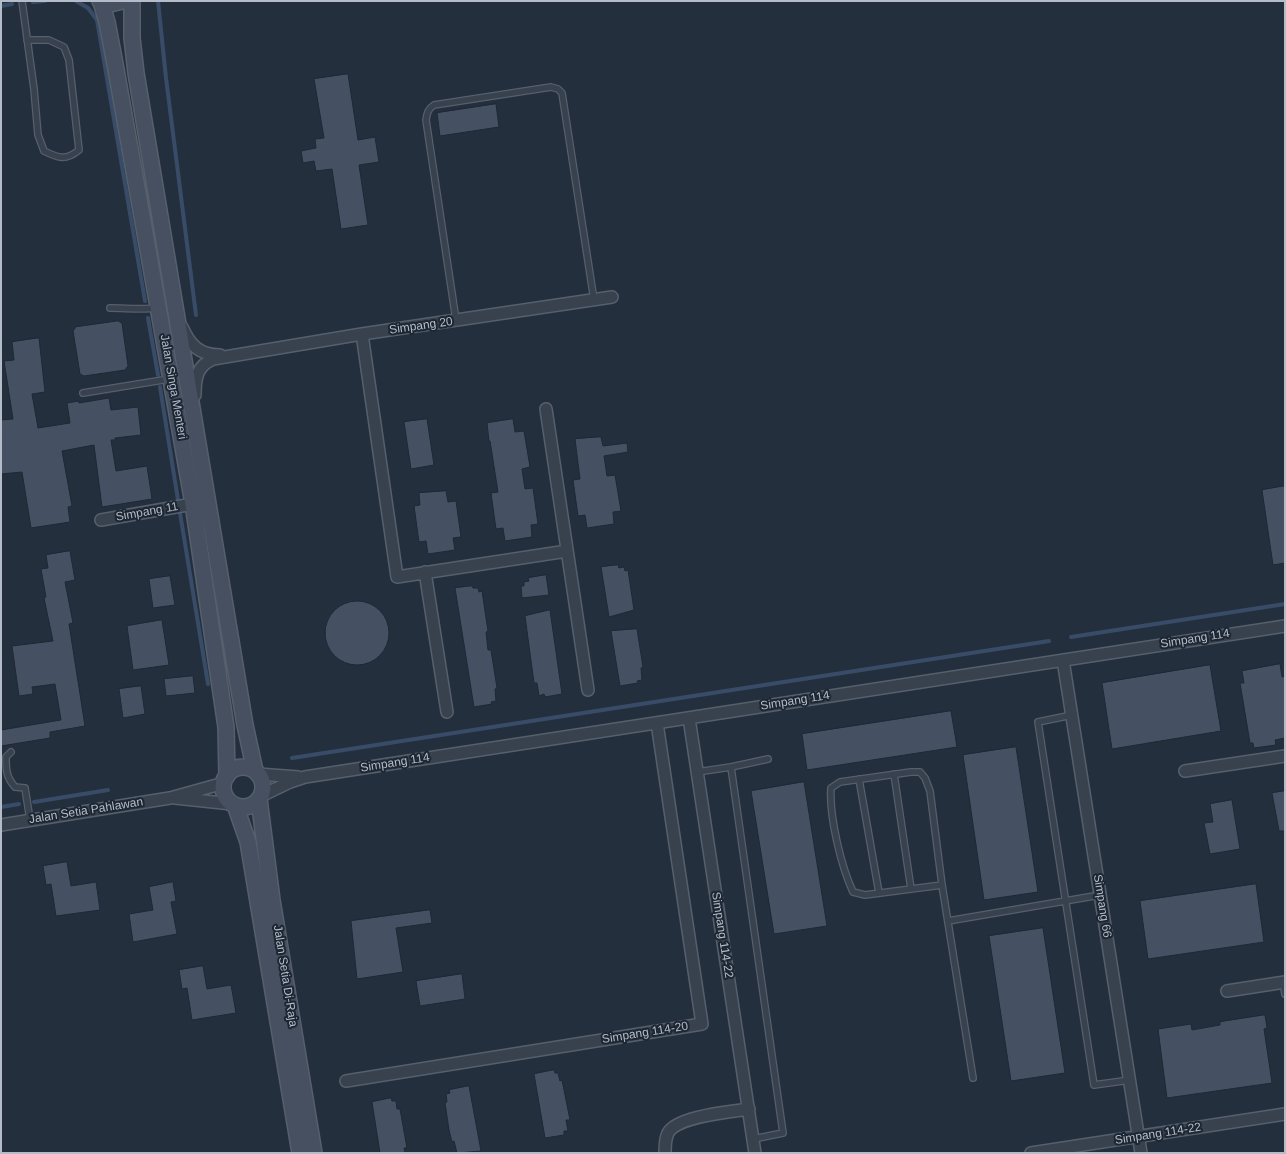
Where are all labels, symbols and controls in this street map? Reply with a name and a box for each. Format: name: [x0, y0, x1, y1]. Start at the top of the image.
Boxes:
street label: Simpang 20: [388, 314, 454, 338]
street label: Jalan Singa Menteri: [157, 334, 189, 440]
street label: Simpang 11: [115, 499, 179, 525]
street label: Simpang 114: [1159, 626, 1231, 652]
street label: Simpang 114: [759, 688, 831, 714]
street label: Simpang 114: [359, 750, 431, 776]
street label: Jalan Setia Pahlawan: [28, 795, 144, 827]
street label: Simpang 66: [1090, 873, 1114, 939]
street label: Simpang 114-22: [708, 891, 736, 979]
street label: Jalan Setia Di-Raja: [270, 924, 300, 1028]
street label: Simpang 114-20: [601, 1019, 689, 1047]
street label: Simpang 114-22: [1114, 1120, 1202, 1148]

